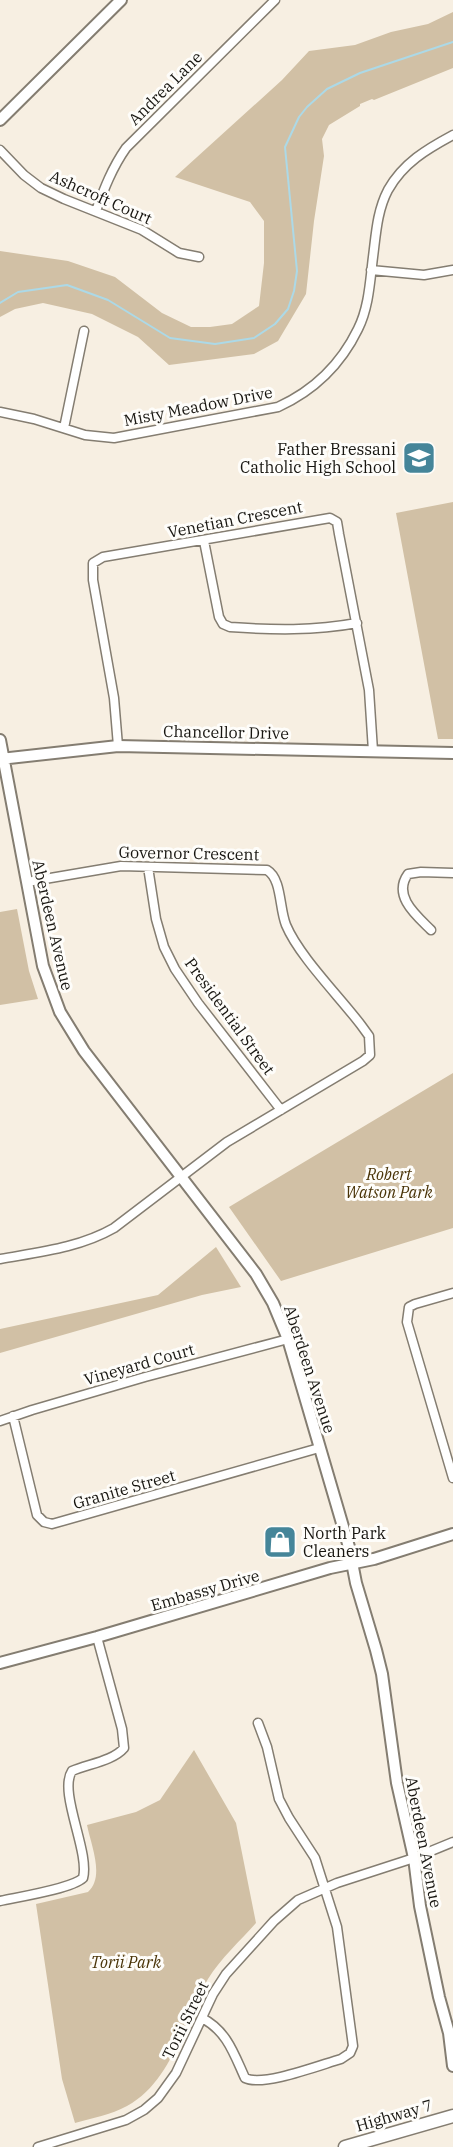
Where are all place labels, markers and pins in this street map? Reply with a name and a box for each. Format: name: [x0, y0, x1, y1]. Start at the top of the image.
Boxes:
place label: Father Bressani Catholic High School: [240, 439, 396, 477]
school or university icon: Father Bressani Catholic High School: [401, 440, 437, 476]
place label: North Park Cleaners: [303, 1523, 387, 1561]
shop icon: North Park Cleaners: [262, 1524, 298, 1560]

